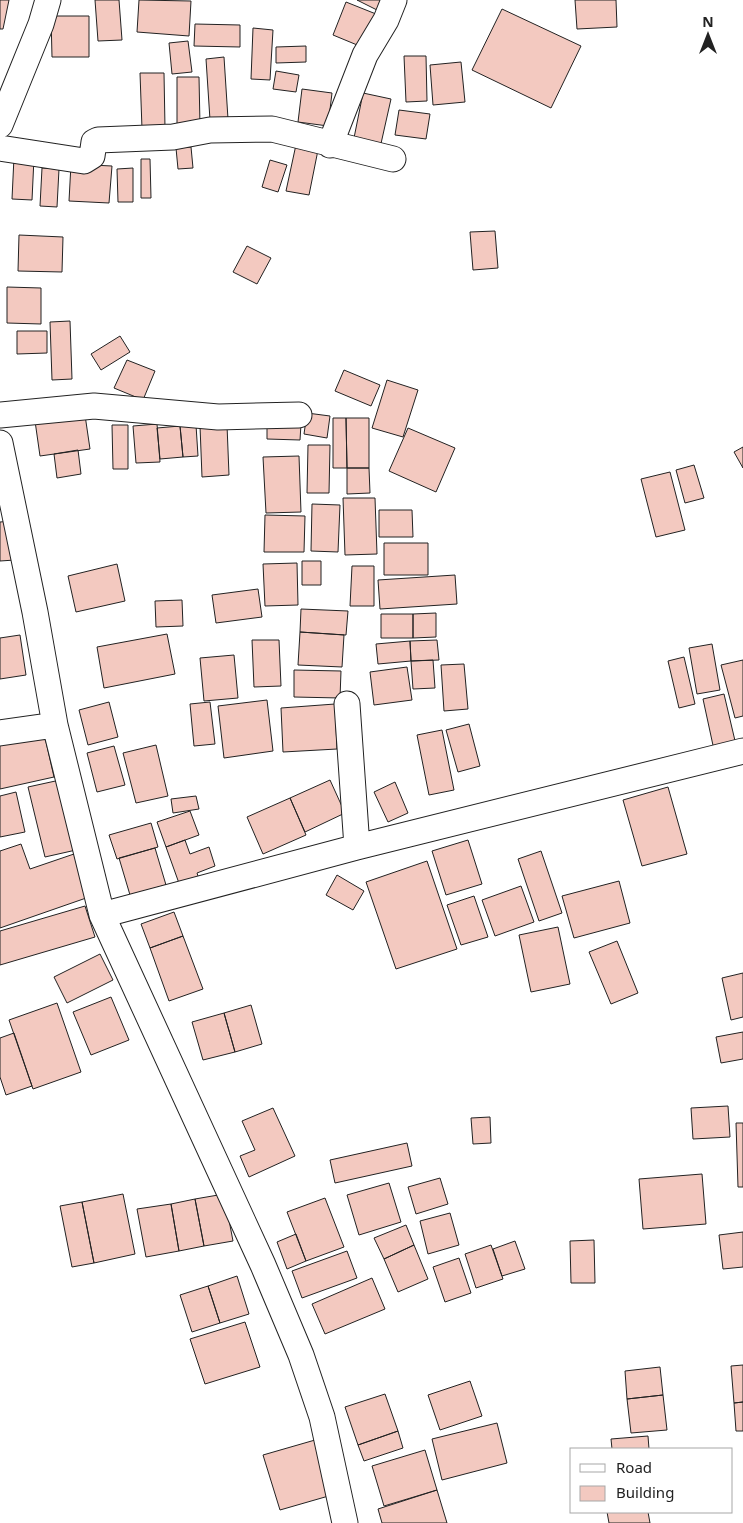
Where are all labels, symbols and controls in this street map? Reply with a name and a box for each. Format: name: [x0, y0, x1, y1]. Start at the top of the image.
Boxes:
north arrow: [683, 10, 733, 60]
text: N: [702, 12, 714, 31]
legend: [570, 1448, 733, 1513]
text: Road: [616, 1457, 652, 1477]
text: Building: [616, 1482, 674, 1502]

